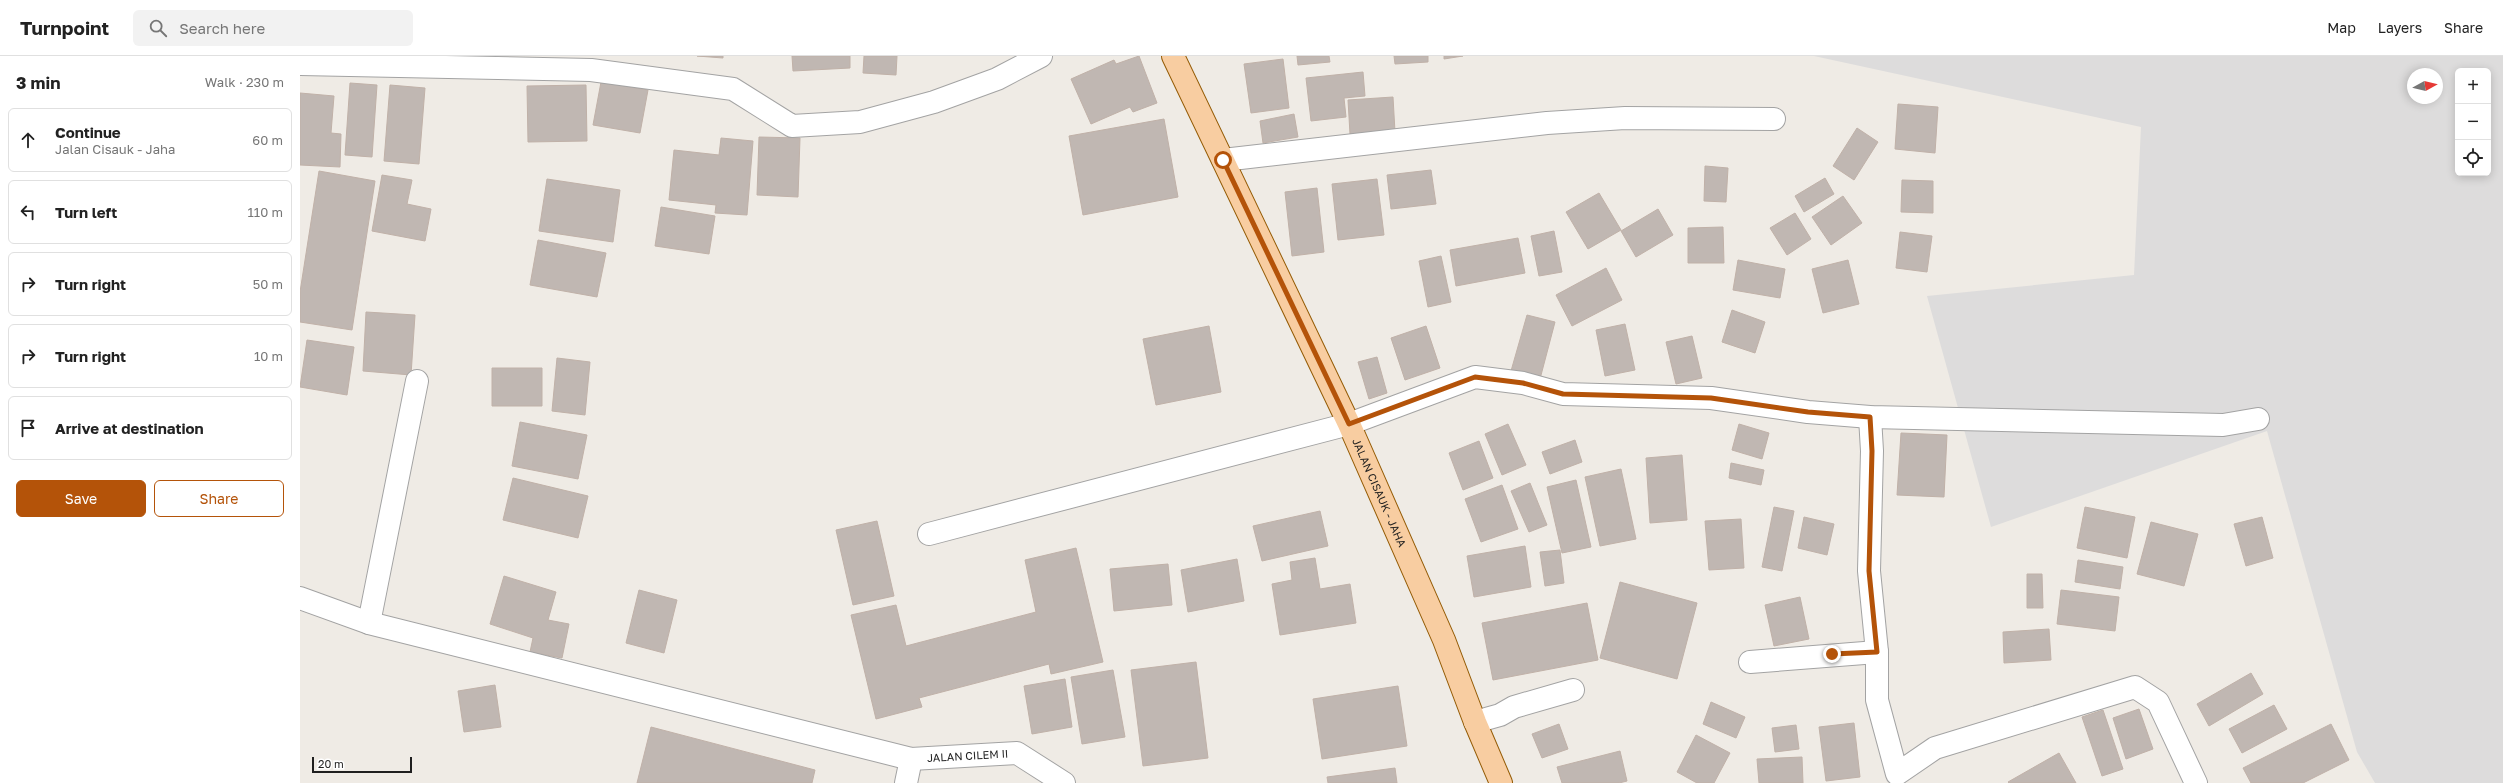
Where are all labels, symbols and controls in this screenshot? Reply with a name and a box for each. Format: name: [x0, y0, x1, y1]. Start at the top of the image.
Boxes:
search box: [133, 10, 413, 46]
text: Turnpoint: [20, 16, 109, 39]
icon: search: [147, 17, 169, 39]
text: Search here: [179, 19, 265, 37]
text: Map: [2327, 19, 2356, 36]
text: Layers: [2378, 19, 2422, 36]
text: Share: [2444, 19, 2483, 36]
north arrow: [2407, 68, 2443, 104]
map controls: [2455, 68, 2491, 176]
button: +: [2455, 68, 2491, 104]
text: 3 min: [16, 72, 60, 93]
text: Walk · 230 m: [205, 74, 284, 90]
button: −: [2455, 104, 2491, 140]
text: Continue: [55, 123, 121, 141]
icon: ahead: [17, 129, 39, 151]
text: 60 m: [252, 132, 283, 148]
button: locate: [2455, 140, 2491, 176]
text: Jalan Cisauk - Jaha: [55, 141, 175, 157]
route start: [1214, 151, 1232, 169]
icon: left: [17, 201, 39, 223]
text: Turn left: [55, 203, 117, 221]
text: 110 m: [248, 204, 283, 220]
icon: right: [17, 273, 39, 295]
text: Turn right: [55, 275, 126, 293]
text: 50 m: [253, 276, 283, 292]
icon: right: [17, 345, 39, 367]
text: Turn right: [55, 347, 126, 365]
text: 10 m: [254, 348, 283, 364]
icon: arrive: [17, 417, 39, 439]
text: Arrive at destination: [55, 419, 204, 437]
street label: JALAN CISAUK - JAHA: [1350, 436, 1410, 549]
button: Save: [16, 480, 146, 517]
button: Share: [154, 480, 284, 517]
route end: [1823, 645, 1841, 663]
street label: JALAN CILEM II: [927, 747, 1009, 764]
scale bar: [312, 755, 412, 774]
text: 20 m: [318, 757, 344, 770]

